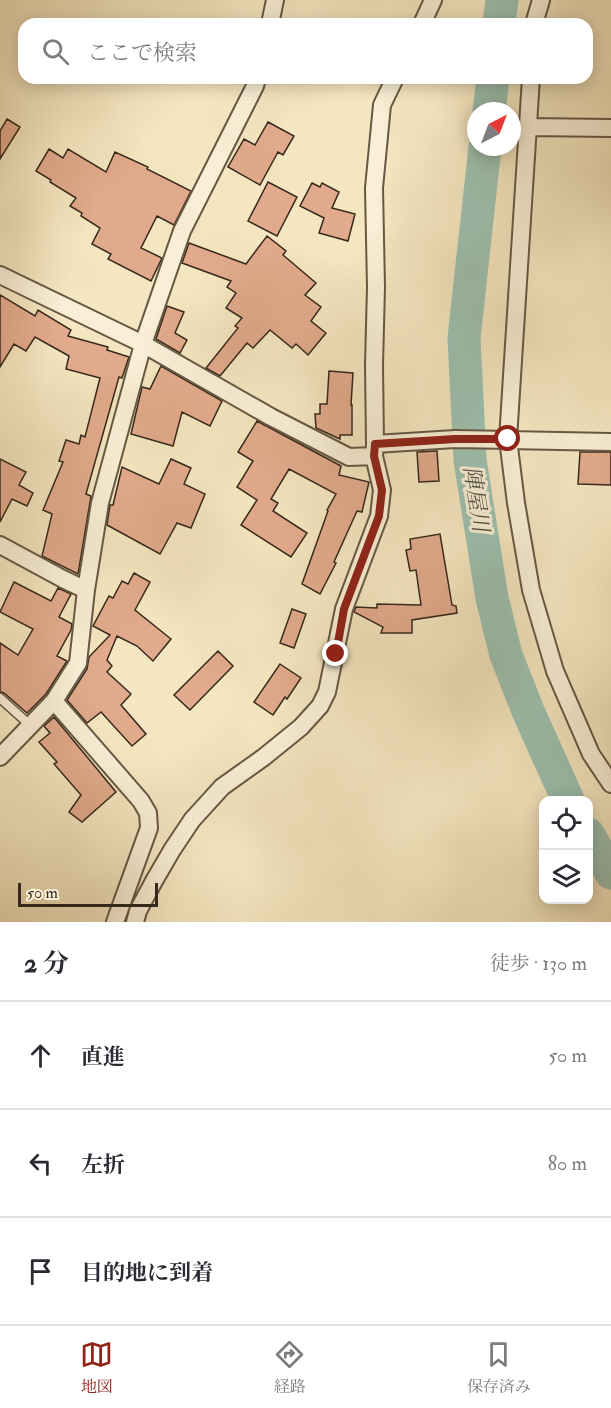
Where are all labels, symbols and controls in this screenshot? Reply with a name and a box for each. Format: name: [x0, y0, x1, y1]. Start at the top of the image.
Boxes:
search box: [18, 18, 593, 84]
icon: search: [39, 35, 72, 68]
text: ここで検索: [87, 39, 197, 67]
north arrow: [467, 102, 521, 156]
route start: [494, 425, 520, 451]
water label: 陣屋川: [457, 464, 495, 536]
route end: [322, 640, 348, 666]
map controls: [539, 796, 593, 904]
button: locate: [539, 796, 593, 850]
button: layers: [539, 850, 593, 904]
scale bar: [18, 880, 158, 908]
text: 50 m: [27, 883, 58, 903]
text: 2 分: [24, 948, 69, 980]
text: 徒歩 · 130 m: [490, 951, 587, 976]
icon: ahead: [24, 1039, 57, 1072]
text: 直進: [81, 1043, 125, 1071]
text: 50 m: [548, 1043, 587, 1068]
icon: left: [24, 1147, 57, 1180]
text: 左折: [81, 1151, 125, 1179]
text: 80 m: [548, 1151, 587, 1176]
icon: arrive: [24, 1255, 57, 1288]
text: 目的地に到着: [81, 1259, 213, 1287]
tab: 地図: [80, 1338, 113, 1397]
tab: 経路: [273, 1338, 306, 1397]
tab: 保存済み: [467, 1338, 531, 1397]

